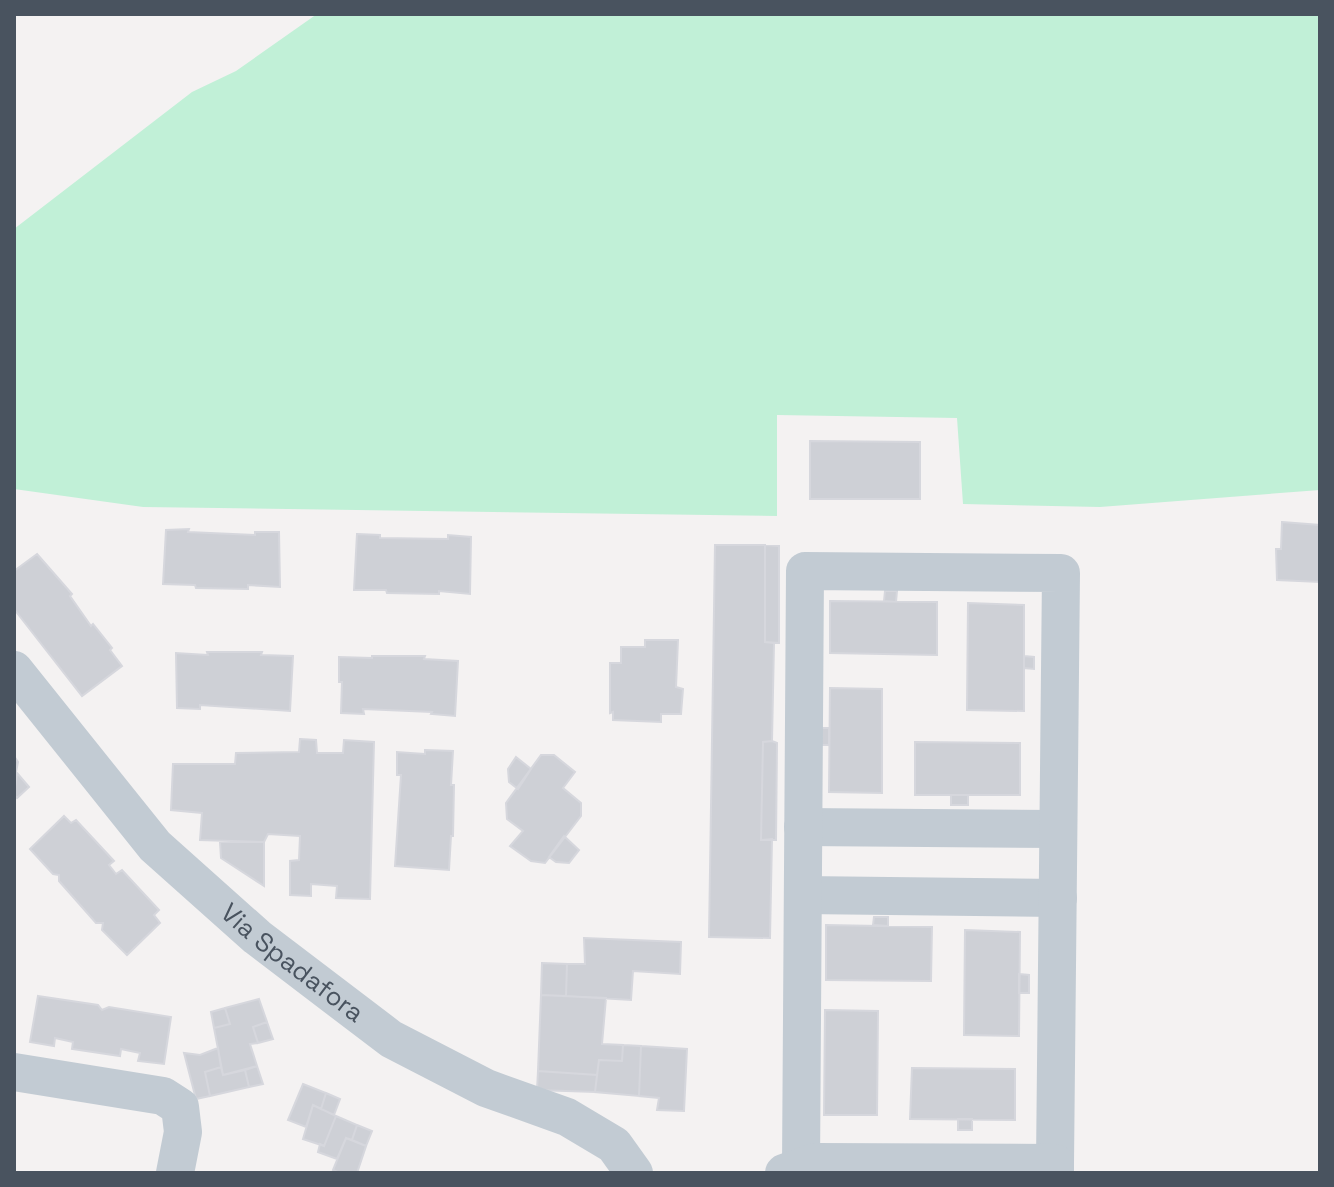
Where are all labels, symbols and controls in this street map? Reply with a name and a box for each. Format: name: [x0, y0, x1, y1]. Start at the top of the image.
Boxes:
street label: Via Spadafora: [214, 896, 371, 1030]

